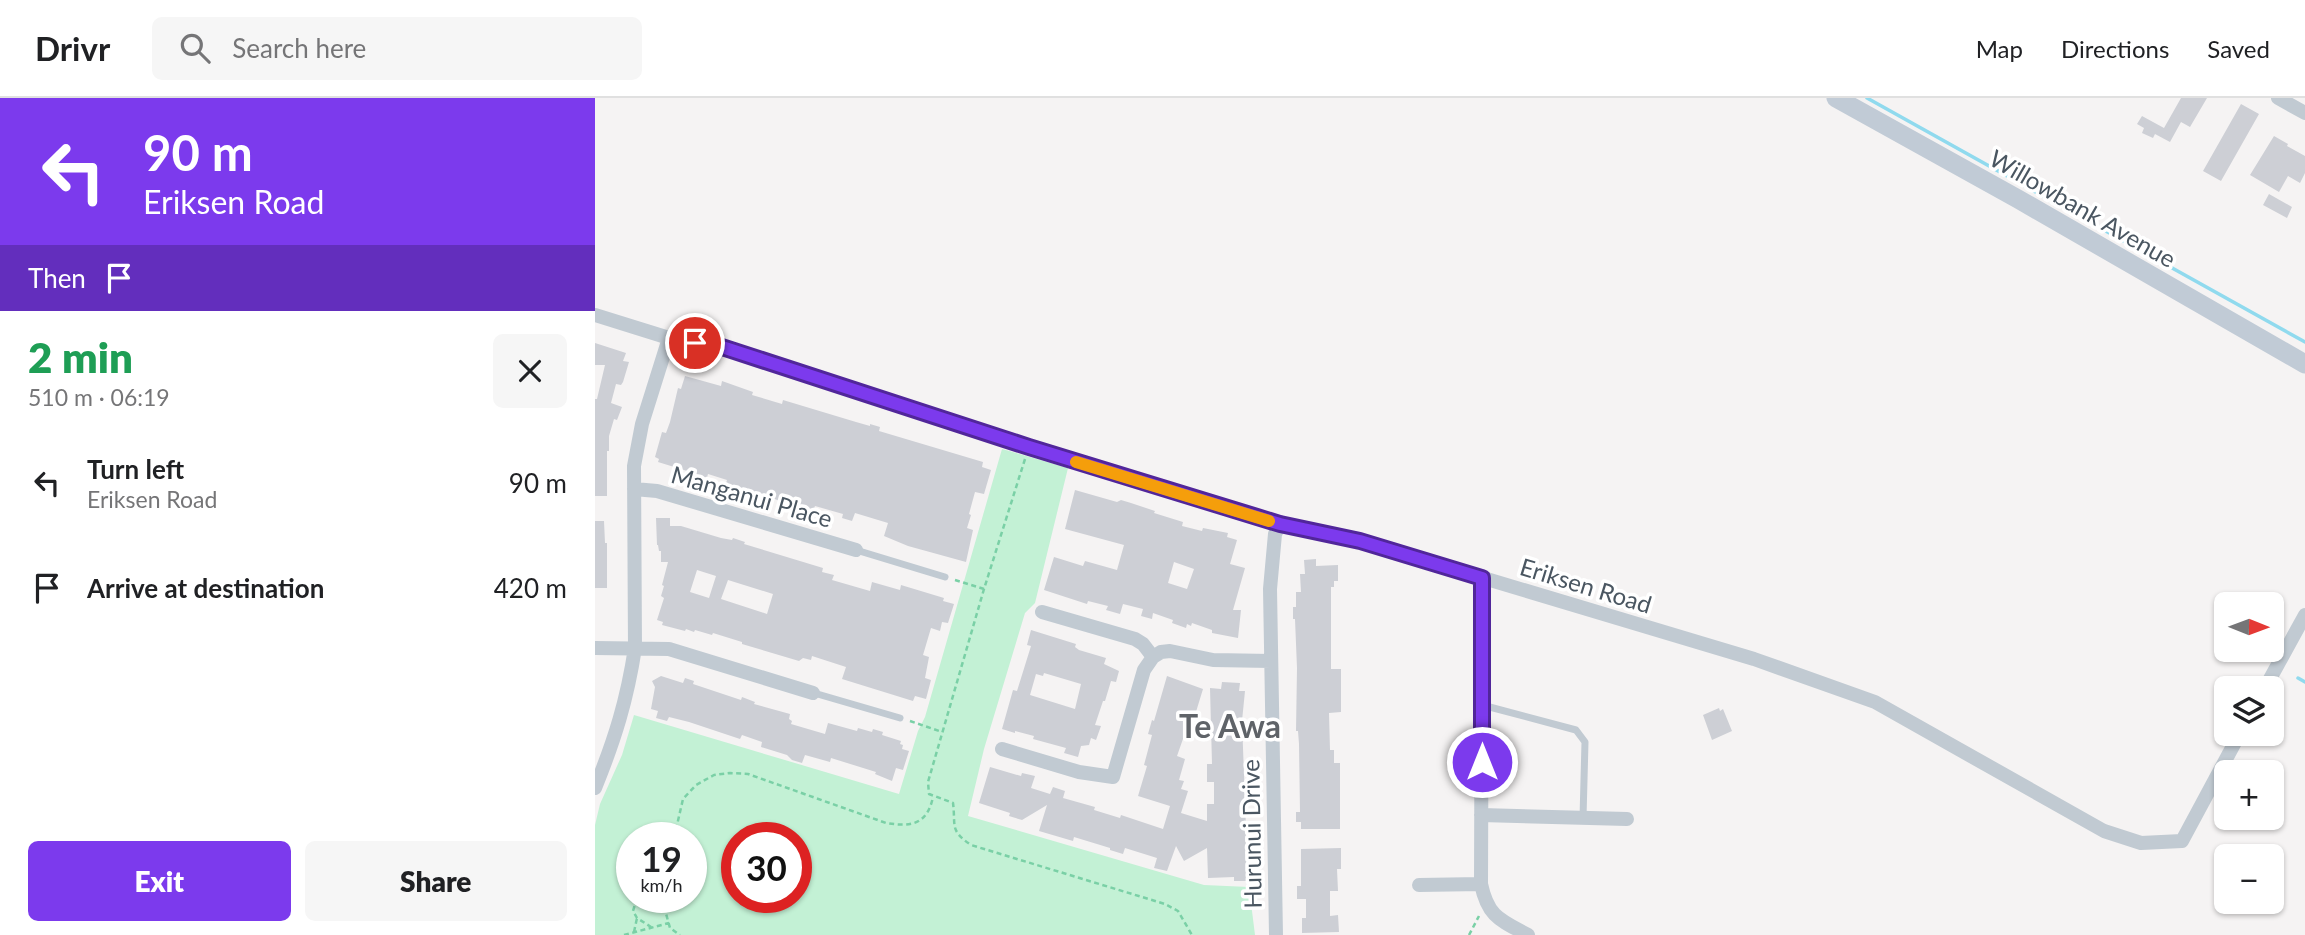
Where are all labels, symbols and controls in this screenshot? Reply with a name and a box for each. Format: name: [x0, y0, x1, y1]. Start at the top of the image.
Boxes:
search box: [152, 17, 642, 80]
text: Drivr: [35, 28, 110, 68]
icon: search: [176, 29, 214, 67]
text: Search here: [232, 32, 366, 64]
text: Map: [1976, 34, 2023, 63]
text: Directions: [2061, 34, 2169, 63]
text: Saved: [2207, 34, 2270, 63]
text: 90 m: [143, 123, 253, 181]
icon: left: [28, 126, 119, 217]
street label: Willowbank Avenue: [1985, 143, 2181, 273]
text: Eriksen Road: [143, 182, 324, 221]
icon: arrive: [100, 259, 138, 297]
text: Then: [28, 262, 86, 294]
pin: [665, 313, 725, 373]
icon: arrive: [676, 324, 714, 362]
text: 2 min: [28, 332, 133, 382]
button: close: [493, 334, 567, 408]
text: 510 m · 06:19: [28, 383, 170, 411]
text: Turn left: [87, 453, 184, 485]
street label: Manganui Place: [668, 459, 836, 533]
icon: left: [28, 464, 66, 502]
text: 90 m: [509, 467, 567, 499]
text: Eriksen Road: [87, 485, 217, 513]
street label: Eriksen Road: [1517, 551, 1655, 619]
icon: arrive: [28, 569, 66, 607]
text: Arrive at destination: [87, 572, 324, 604]
text: 420 m: [494, 572, 567, 604]
north arrow: [2214, 592, 2284, 662]
map controls: [2214, 592, 2284, 914]
button: layers: [2214, 676, 2284, 746]
district label: Te Awa: [1179, 706, 1281, 745]
position arrow: [1445, 725, 1519, 799]
street label: Hurunui Drive: [1235, 759, 1267, 909]
button: +: [2214, 760, 2284, 830]
speed limit sign: 30: [721, 822, 812, 913]
text: 19: [641, 837, 682, 879]
button: Exit: [28, 841, 291, 921]
button: Share: [305, 841, 567, 921]
button: −: [2214, 844, 2284, 914]
text: km/h: [640, 874, 683, 896]

